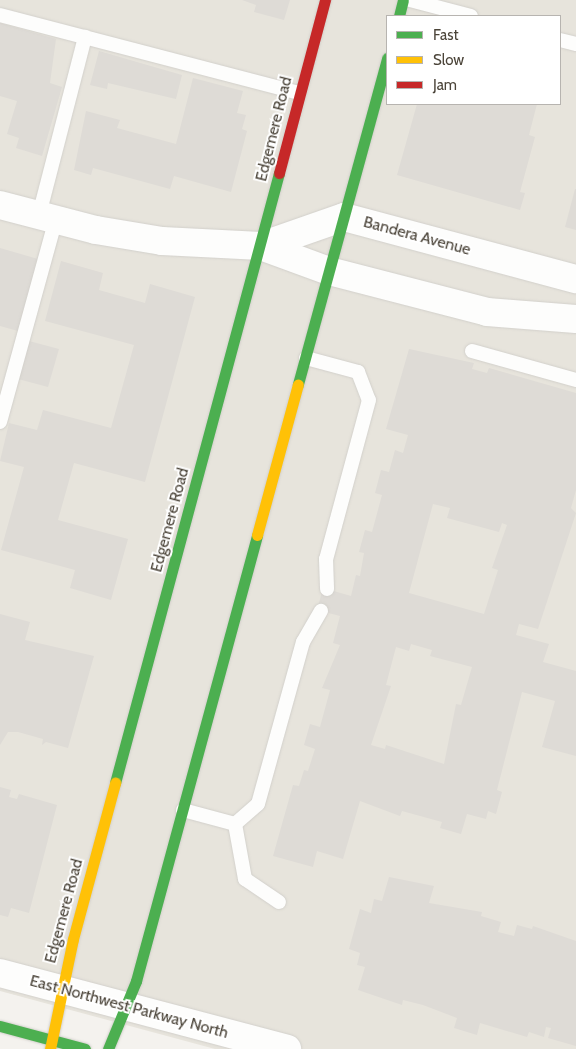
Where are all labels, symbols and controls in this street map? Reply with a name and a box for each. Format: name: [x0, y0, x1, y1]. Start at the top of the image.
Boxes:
legend: [386, 15, 561, 105]
text: Fast: [433, 26, 458, 44]
text: Slow: [433, 51, 464, 69]
street label: Edgemere Road: [252, 75, 296, 183]
text: Jam: [433, 76, 457, 94]
street label: Bandera Avenue: [361, 212, 473, 260]
street label: Edgemere Road: [147, 466, 193, 574]
street label: Edgemere Road: [41, 857, 87, 965]
street label: East Northwest Parkway North: [28, 971, 230, 1043]

